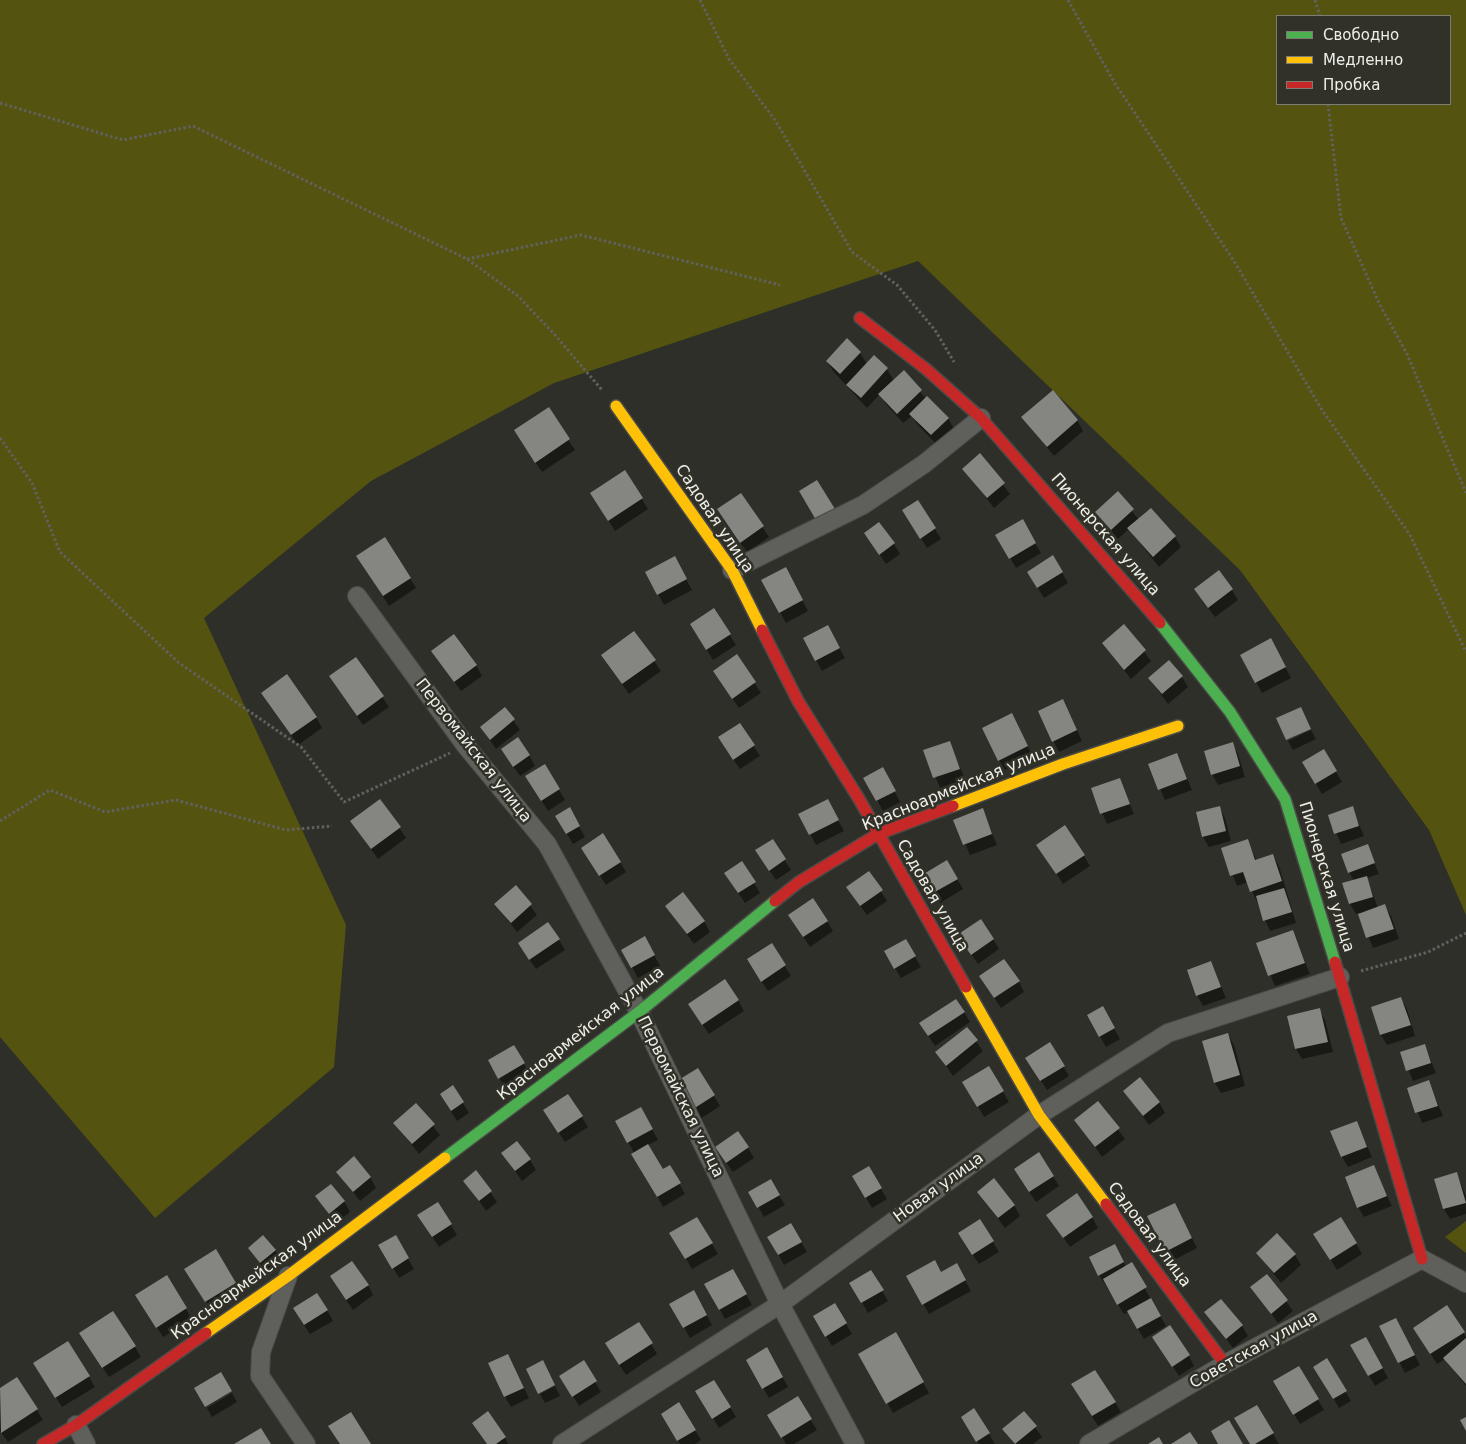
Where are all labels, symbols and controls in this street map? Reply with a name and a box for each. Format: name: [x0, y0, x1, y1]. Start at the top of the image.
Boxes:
legend: [1276, 15, 1451, 105]
text: Свободно: [1323, 26, 1399, 44]
text: Медленно: [1323, 51, 1403, 69]
text: Пробка: [1323, 76, 1380, 94]
street label: Садовая улица: [671, 461, 757, 577]
street label: Пионерская улица: [1046, 470, 1164, 600]
street label: Первомайская улица: [411, 675, 535, 827]
street label: Красноармейская улица: [860, 740, 1058, 836]
street label: Пионерская улица: [1294, 799, 1358, 955]
street label: Садовая улица: [892, 836, 972, 956]
street label: Красноармейская улица: [494, 963, 668, 1105]
street label: Первомайская улица: [633, 1013, 727, 1181]
street label: Новая улица: [890, 1149, 988, 1227]
street label: Садовая улица: [1103, 1179, 1195, 1291]
street label: Красноармейская улица: [168, 1208, 346, 1344]
street label: Советская улица: [1187, 1307, 1321, 1393]

